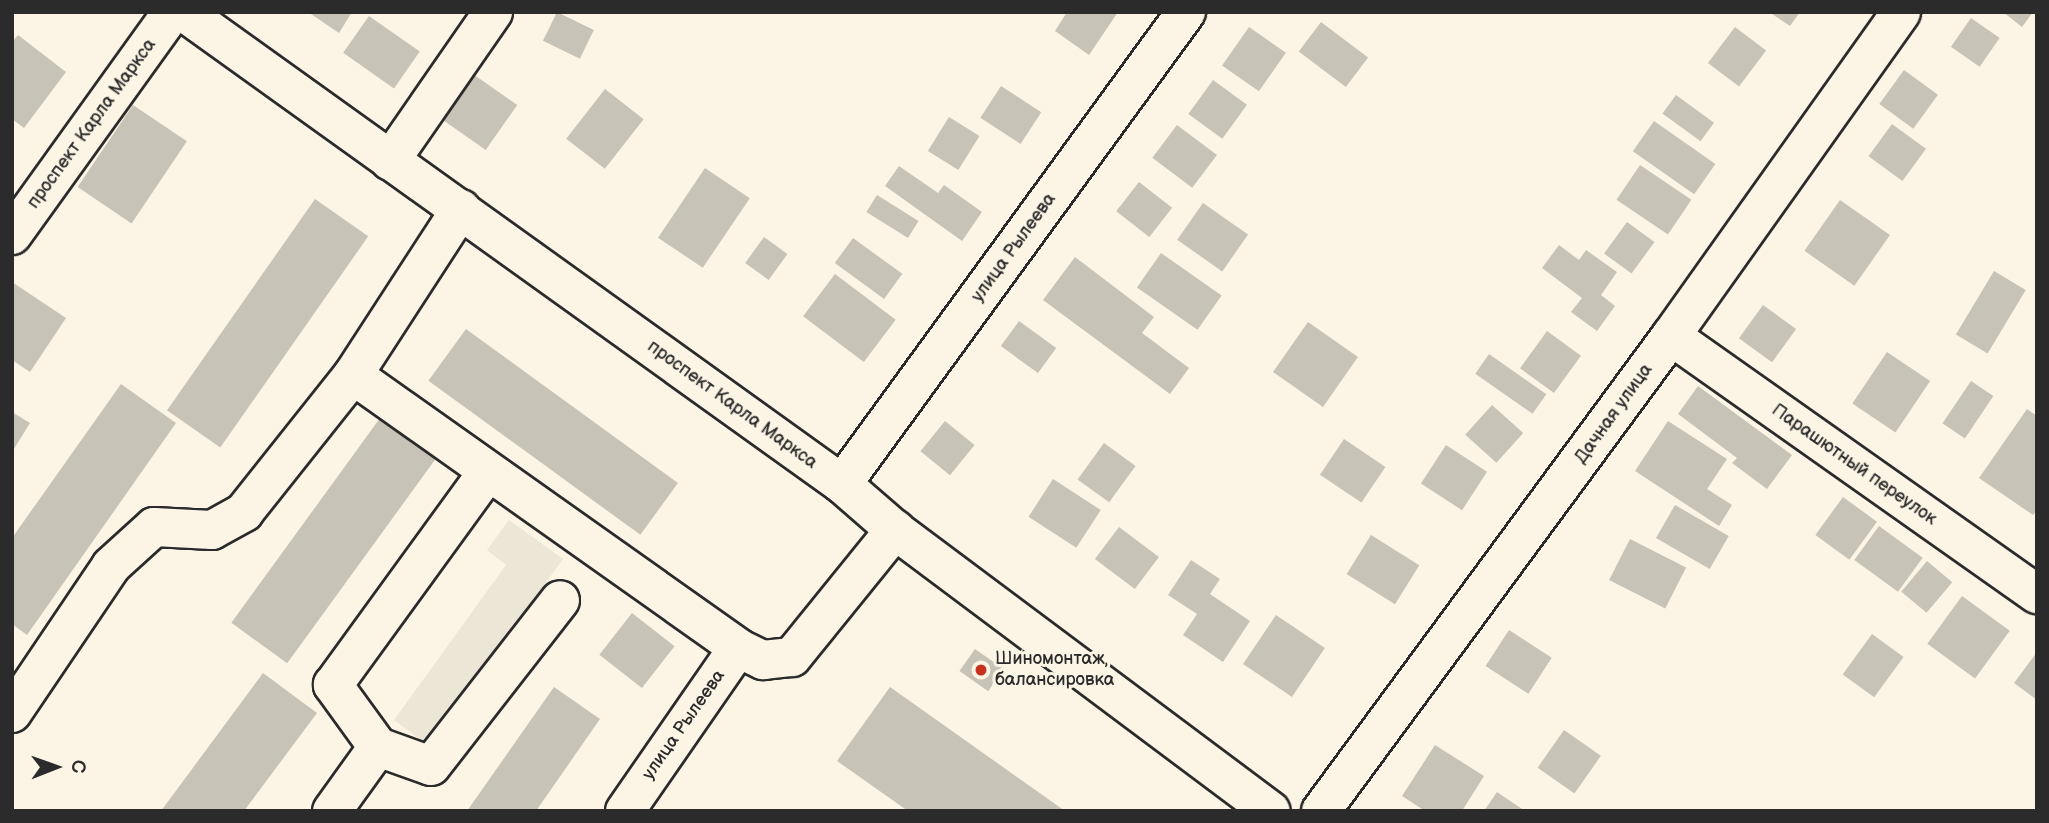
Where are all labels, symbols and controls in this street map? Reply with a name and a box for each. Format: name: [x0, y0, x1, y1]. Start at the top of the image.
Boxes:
street label: проспект Карла Маркса: [23, 35, 161, 213]
street label: улица Рылеева: [967, 189, 1061, 307]
street label: проспект Карла Маркса: [643, 336, 821, 474]
street label: Дачная улица: [1571, 360, 1657, 468]
street label: Парашютный переулок: [1767, 400, 1941, 530]
place label: Шиномонтаж, балансировка: [995, 649, 1114, 692]
marker: Шиномонтаж, балансировка: [973, 662, 989, 678]
street label: улица Рылеева: [638, 666, 730, 784]
north arrow: [21, 732, 91, 802]
text: С: [66, 760, 89, 773]

